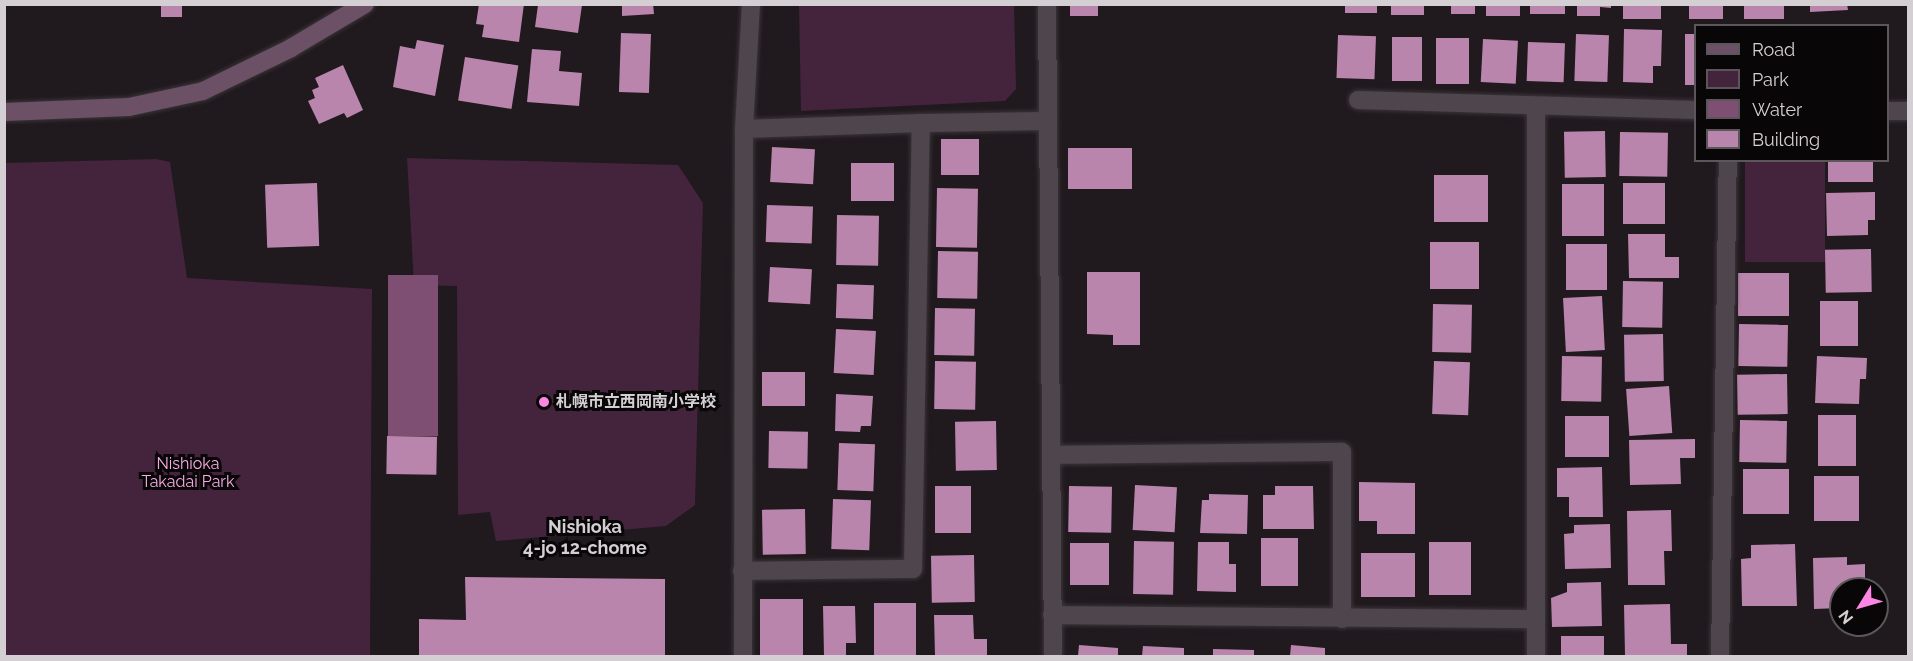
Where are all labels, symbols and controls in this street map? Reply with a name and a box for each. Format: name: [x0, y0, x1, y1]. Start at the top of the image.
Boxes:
legend: [1694, 24, 1889, 162]
text: Road: [1752, 39, 1795, 60]
text: Park: [1752, 69, 1789, 90]
text: Water: [1752, 99, 1802, 120]
text: Building: [1752, 129, 1820, 150]
place label: 札幌市立西岡南小学校: [556, 392, 716, 412]
marker: 札幌市立西岡南小学校: [537, 395, 551, 409]
park label: Nishioka Takadai Park: [142, 454, 234, 492]
district label: Nishioka 4-jo 12-chome: [523, 517, 647, 560]
north arrow: [1829, 577, 1889, 637]
text: N: [1835, 606, 1857, 628]

